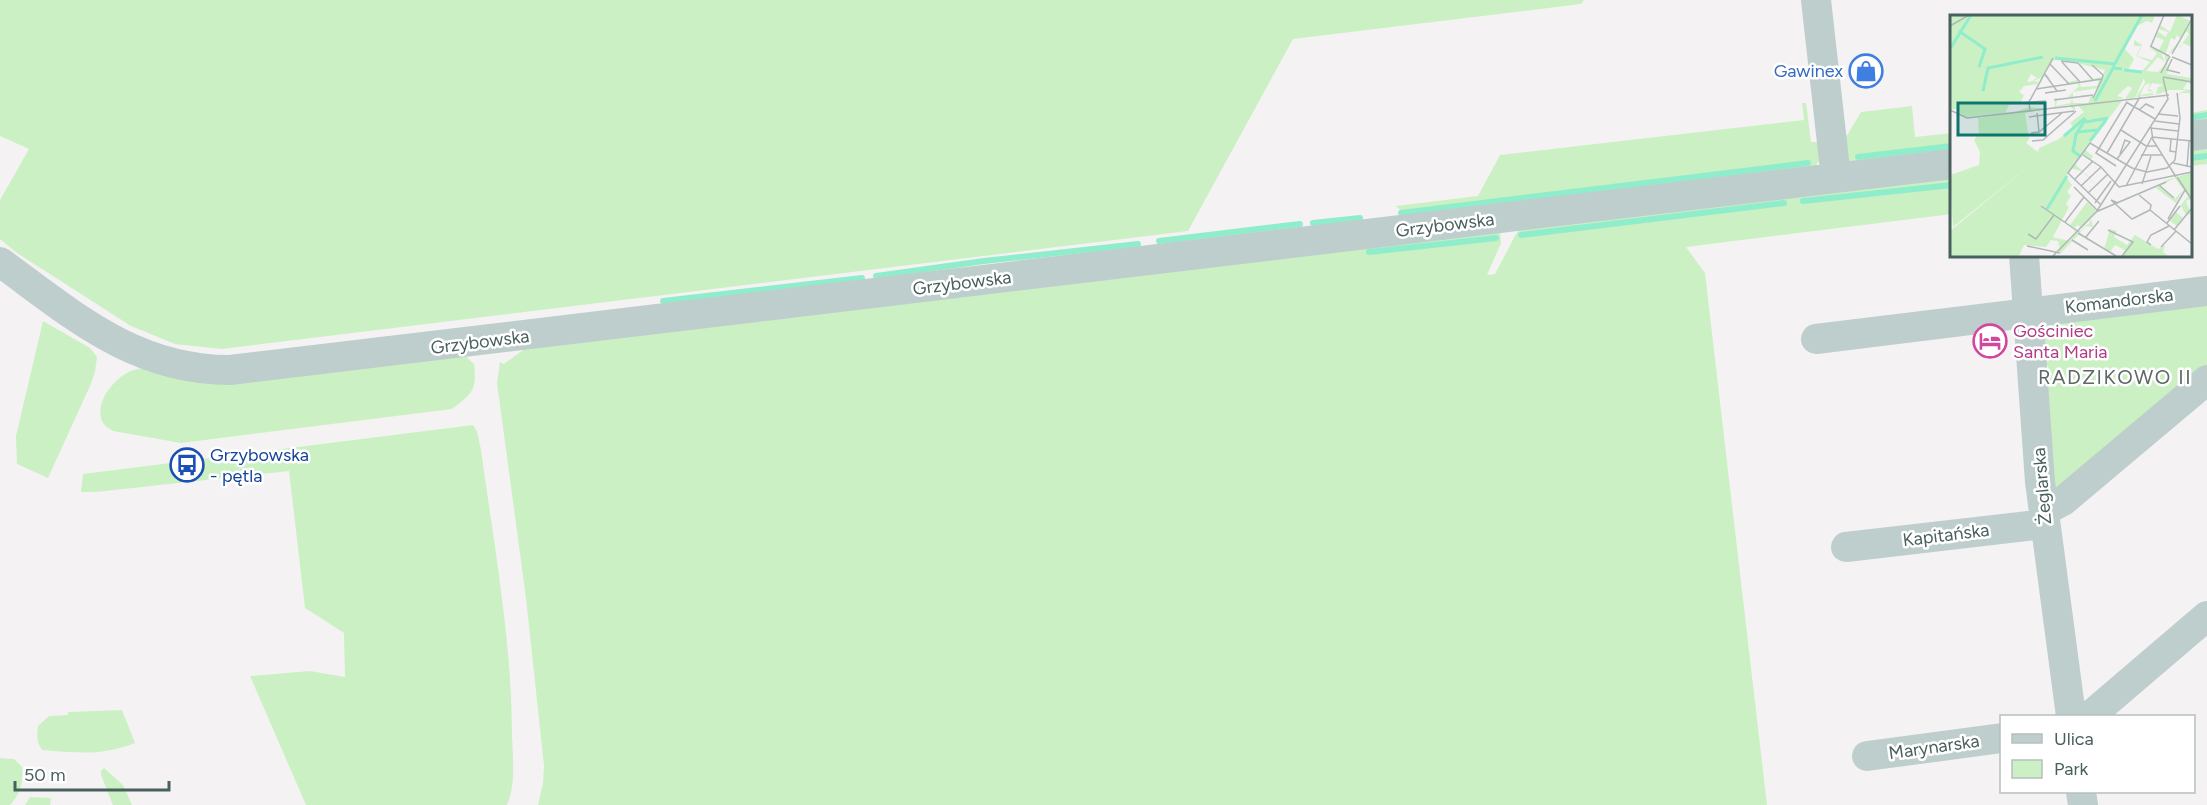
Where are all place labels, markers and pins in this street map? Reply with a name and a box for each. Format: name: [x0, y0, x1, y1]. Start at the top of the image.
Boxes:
shop icon: Gawinex: [1848, 53, 1884, 89]
place label: Gawinex: [1774, 60, 1843, 82]
place label: Gościniec Santa Maria: [2013, 320, 2108, 363]
hotel icon: Gościniec Santa Maria: [1972, 323, 2008, 359]
place label: Grzybowska - pętla: [210, 444, 309, 487]
bus stop icon: Grzybowska - pętla: [169, 447, 205, 483]

